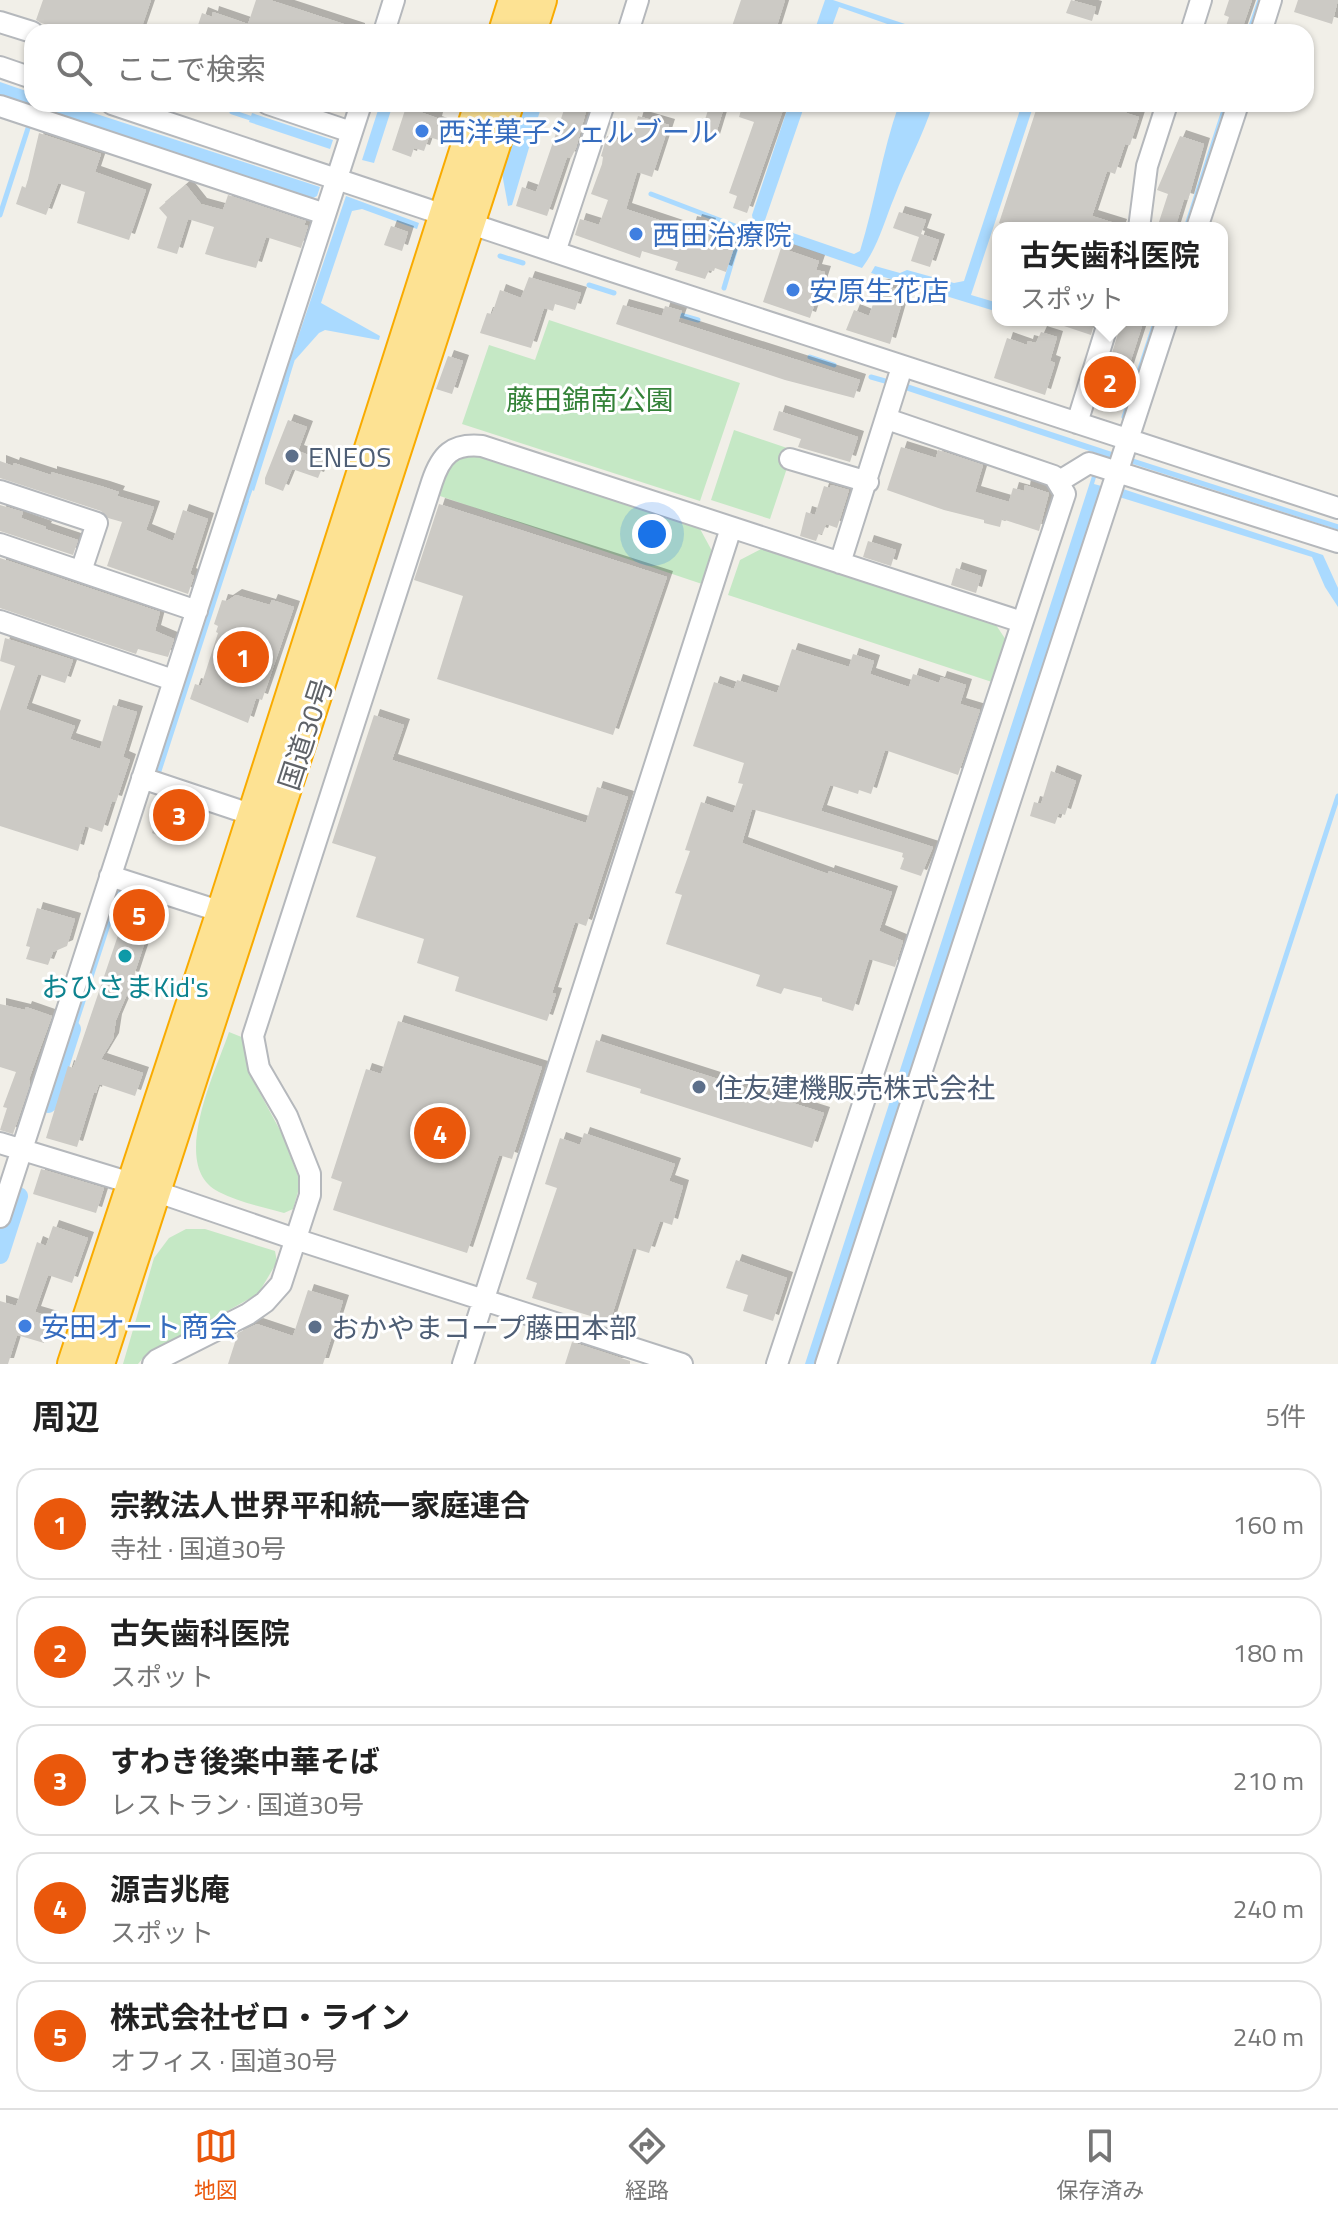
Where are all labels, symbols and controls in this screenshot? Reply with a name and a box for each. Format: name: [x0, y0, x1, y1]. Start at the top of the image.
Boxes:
search box: [24, 24, 1314, 112]
icon: search: [52, 46, 96, 90]
text: ここで検索: [116, 46, 266, 92]
place label: 西洋菓子シェルブール: [438, 110, 718, 153]
marker: 西洋菓子シェルブール: [413, 122, 431, 140]
place label: 西田治療院: [652, 213, 792, 256]
popup: [992, 222, 1228, 326]
marker: 西田治療院: [627, 225, 645, 243]
text: 古矢歯科医院: [1020, 232, 1200, 278]
place label: 安原生花店: [809, 269, 949, 312]
text: スポット: [1020, 279, 1124, 318]
marker: 安原生花店: [784, 281, 802, 299]
pin: 2: [1084, 352, 1136, 412]
park label: 藤田錦南公園: [506, 378, 674, 421]
place label: ENEOS: [308, 435, 391, 478]
marker: ENEOS: [283, 447, 301, 465]
your location: [632, 514, 672, 554]
pin: 1: [217, 627, 269, 687]
street label: 国道30号: [267, 672, 343, 796]
pin: 3: [153, 785, 205, 845]
pin: 5: [113, 885, 165, 945]
marker: おひさまKid's: [116, 947, 134, 965]
place label: おひさまKid's: [41, 965, 209, 1008]
place label: 住友建機販売株式会社: [715, 1066, 995, 1109]
marker: 住友建機販売株式会社: [690, 1078, 708, 1096]
pin: 4: [414, 1103, 466, 1163]
place label: 安田オート商会: [41, 1305, 237, 1348]
place label: おかやまコープ藤田本部: [331, 1306, 637, 1349]
marker: 安田オート商会: [16, 1317, 34, 1335]
marker: おかやまコープ藤田本部: [306, 1318, 324, 1336]
text: 周辺: [32, 1390, 100, 1442]
text: 5件: [1265, 1397, 1306, 1436]
text: 宗教法人世界平和統一家庭連合: [110, 1482, 530, 1528]
text: 1: [53, 1505, 67, 1544]
text: 160 m: [1233, 1505, 1304, 1544]
text: 寺社 · 国道30号: [110, 1529, 286, 1568]
text: 古矢歯科医院: [110, 1610, 290, 1656]
text: 2: [53, 1633, 67, 1672]
text: 180 m: [1233, 1633, 1304, 1672]
text: スポット: [110, 1657, 214, 1696]
text: すわき後楽中華そば: [110, 1738, 380, 1784]
text: 3: [53, 1761, 67, 1800]
text: 210 m: [1233, 1761, 1304, 1800]
text: レストラン · 国道30号: [110, 1785, 364, 1824]
text: 源吉兆庵: [110, 1866, 230, 1912]
text: 4: [53, 1889, 67, 1928]
text: 240 m: [1233, 1889, 1304, 1928]
text: スポット: [110, 1913, 214, 1952]
text: 株式会社ゼロ・ライン: [110, 1994, 410, 2040]
text: 5: [53, 2017, 67, 2056]
text: 240 m: [1233, 2017, 1304, 2056]
text: オフィス · 国道30号: [110, 2041, 338, 2080]
tab: 地図: [194, 2124, 238, 2207]
tab: 経路: [625, 2124, 669, 2207]
tab: 保存済み: [1056, 2124, 1144, 2207]

